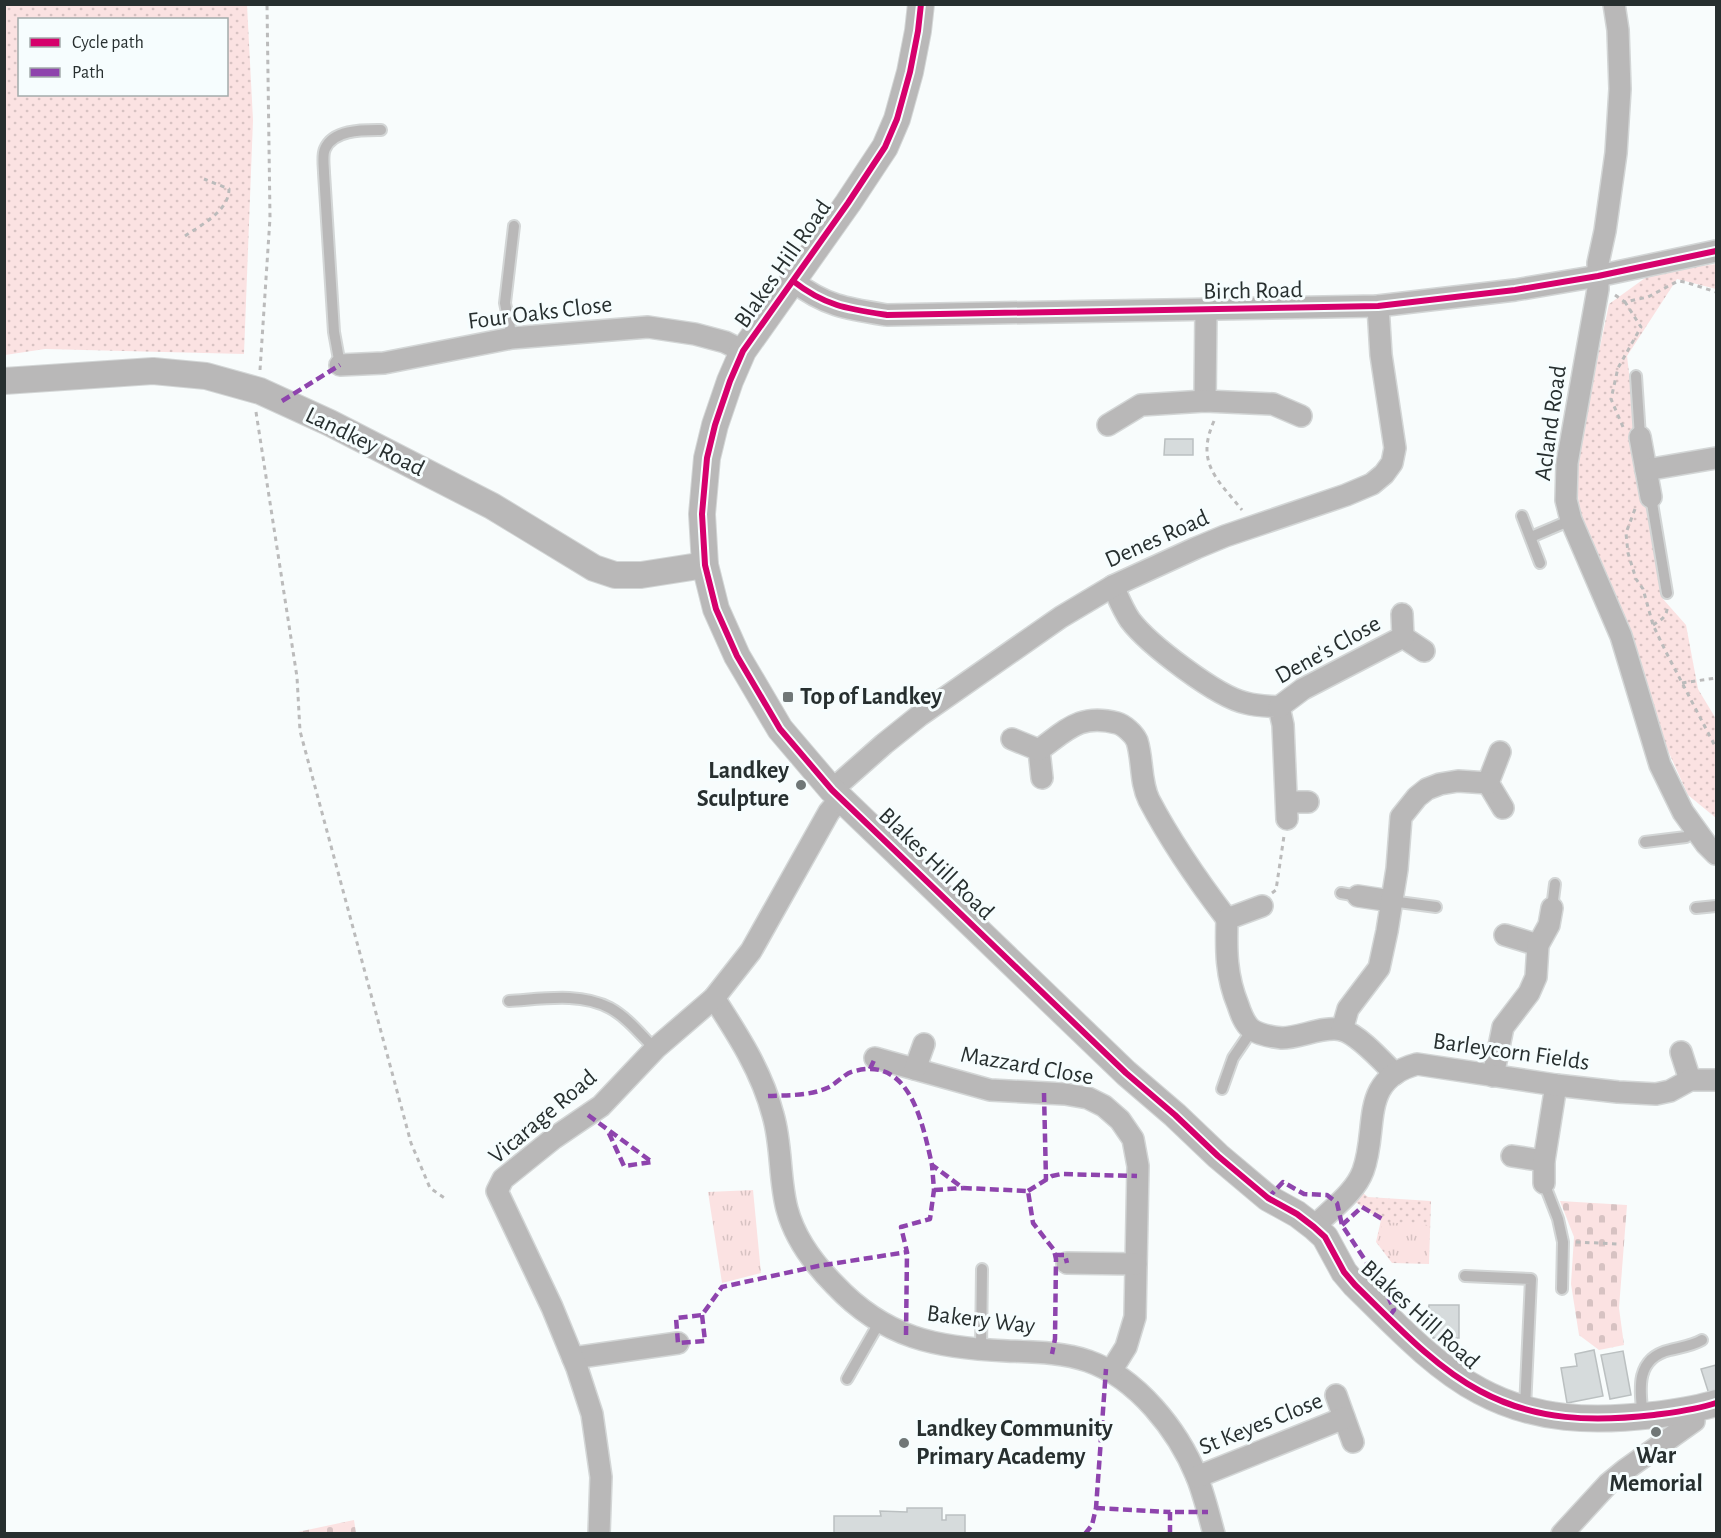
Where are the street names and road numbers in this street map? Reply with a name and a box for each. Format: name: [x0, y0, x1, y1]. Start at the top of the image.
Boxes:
street label: Blakes Hill Road: [730, 196, 836, 332]
street label: Birch Road: [1203, 278, 1303, 304]
street label: Four Oaks Close: [466, 292, 614, 334]
street label: Acland Road: [1531, 364, 1571, 482]
street label: Landkey Road: [302, 403, 428, 481]
street label: Denes Road: [1102, 506, 1212, 572]
street label: Dene's Close: [1271, 611, 1385, 689]
street label: Blakes Hill Road: [874, 803, 998, 925]
street label: Barleycorn Fields: [1431, 1029, 1591, 1075]
street label: Mazzard Close: [959, 1042, 1095, 1090]
street label: Vicarage Road: [485, 1065, 601, 1169]
street label: Blakes Hill Road: [1356, 1256, 1484, 1374]
street label: Bakery Way: [925, 1301, 1037, 1339]
street label: St Keyes Close: [1196, 1388, 1326, 1460]

